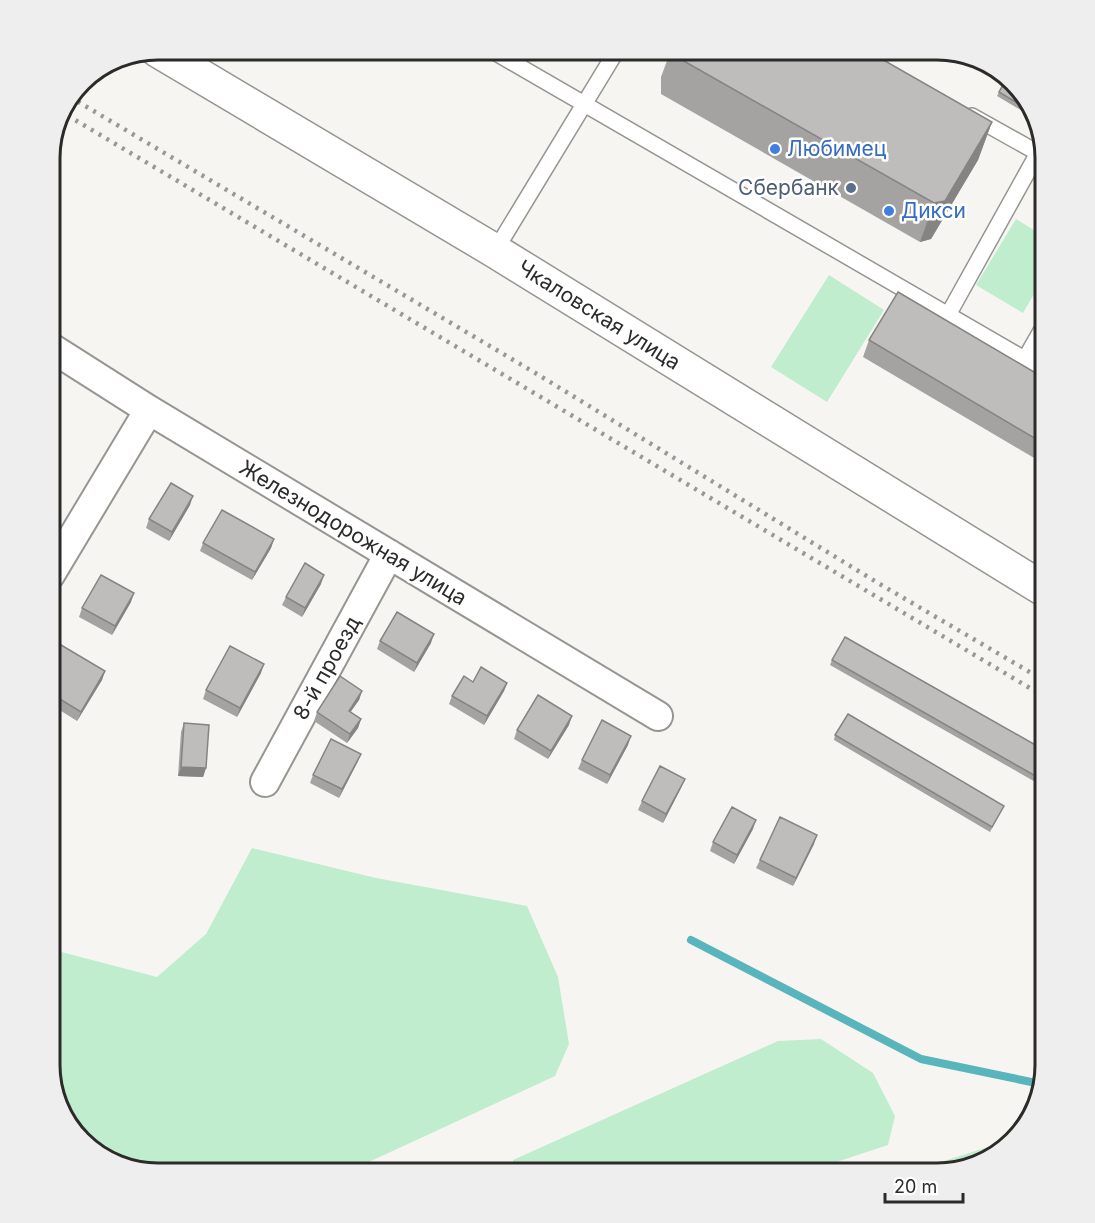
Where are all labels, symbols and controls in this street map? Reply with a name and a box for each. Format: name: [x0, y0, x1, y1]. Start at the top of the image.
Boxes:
place label: Любимец: [787, 136, 887, 161]
marker: Любимец: [768, 142, 782, 156]
place label: Сбербанк: [738, 175, 840, 200]
marker: Сбербанк: [844, 181, 858, 195]
place label: Дикси: [901, 198, 966, 223]
marker: Дикси: [882, 204, 896, 218]
street label: Чкаловская улица: [513, 254, 685, 375]
street label: Железнодорожная улица: [235, 455, 471, 610]
street label: 8-й проезд: [288, 612, 365, 724]
scale bar: [885, 1166, 963, 1204]
text: 20 m: [894, 1176, 937, 1197]

